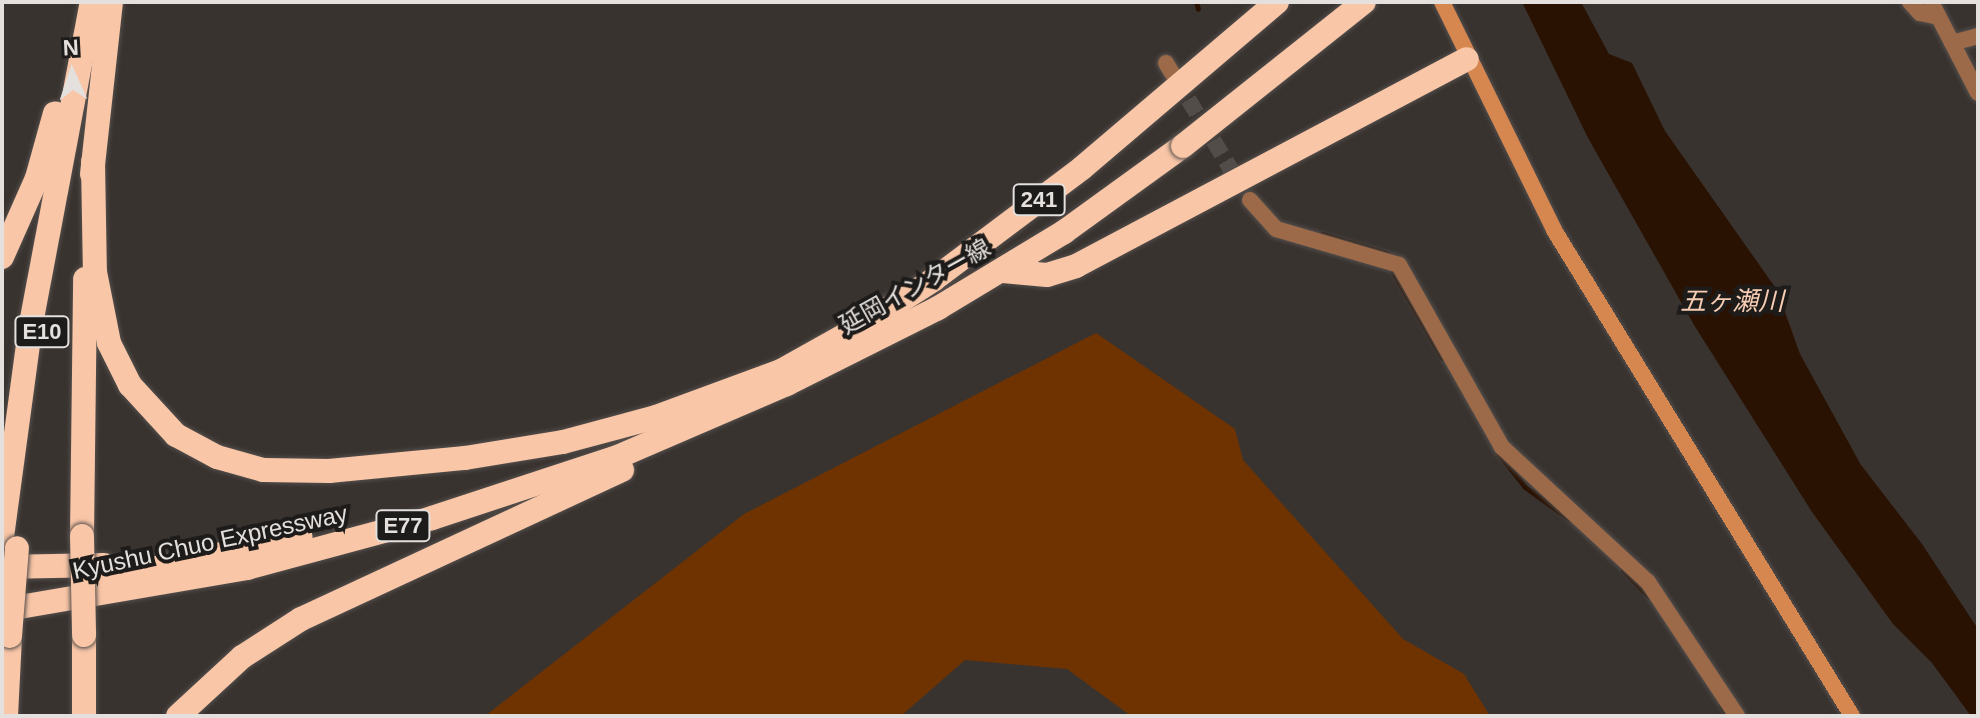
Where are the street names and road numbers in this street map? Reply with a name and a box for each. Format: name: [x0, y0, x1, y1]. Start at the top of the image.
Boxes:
road number: 241: [1011, 182, 1067, 218]
street label: 延岡インター線: [835, 233, 995, 339]
road number: E10: [14, 314, 70, 350]
street label: Kyushu Chuo Expressway: [70, 499, 350, 585]
road number: E77: [375, 508, 431, 544]

